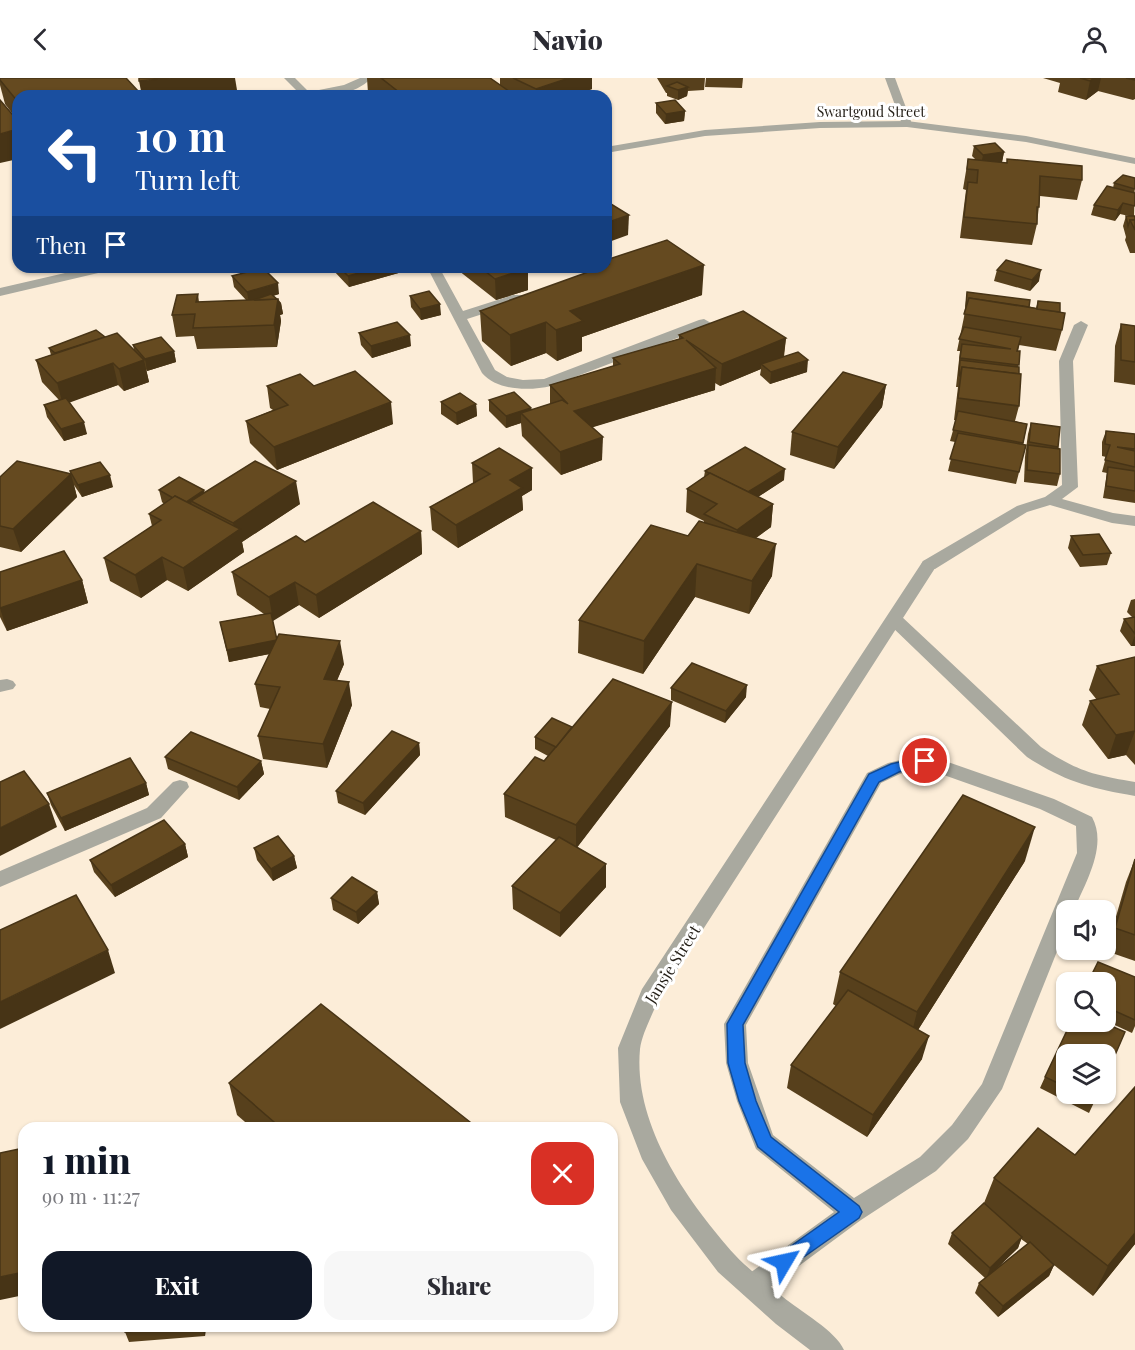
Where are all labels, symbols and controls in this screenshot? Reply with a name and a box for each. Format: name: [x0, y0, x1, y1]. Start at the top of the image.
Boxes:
text: Navio: [532, 21, 603, 57]
icon: back: [24, 23, 57, 56]
icon: person: [1078, 23, 1111, 56]
street label: Swartgoud Street: [817, 102, 926, 121]
text: 10 m: [135, 107, 226, 163]
icon: left: [36, 114, 114, 192]
text: Turn left: [135, 161, 239, 197]
icon: arrive: [99, 228, 132, 261]
text: Then: [36, 230, 87, 260]
pin: [899, 735, 950, 786]
icon: arrive: [908, 744, 941, 777]
map controls: [1056, 900, 1116, 1104]
button: sound: [1056, 900, 1116, 960]
street label: Jansje Street: [639, 920, 705, 1008]
button: search: [1056, 972, 1116, 1032]
button: layers: [1056, 1044, 1116, 1104]
text: 1 min: [42, 1135, 131, 1183]
button: close: [531, 1142, 594, 1205]
text: 90 m · 11:27: [42, 1182, 140, 1209]
position arrow: [752, 1230, 816, 1294]
button: Exit: [42, 1251, 312, 1320]
button: Share: [324, 1251, 594, 1320]

